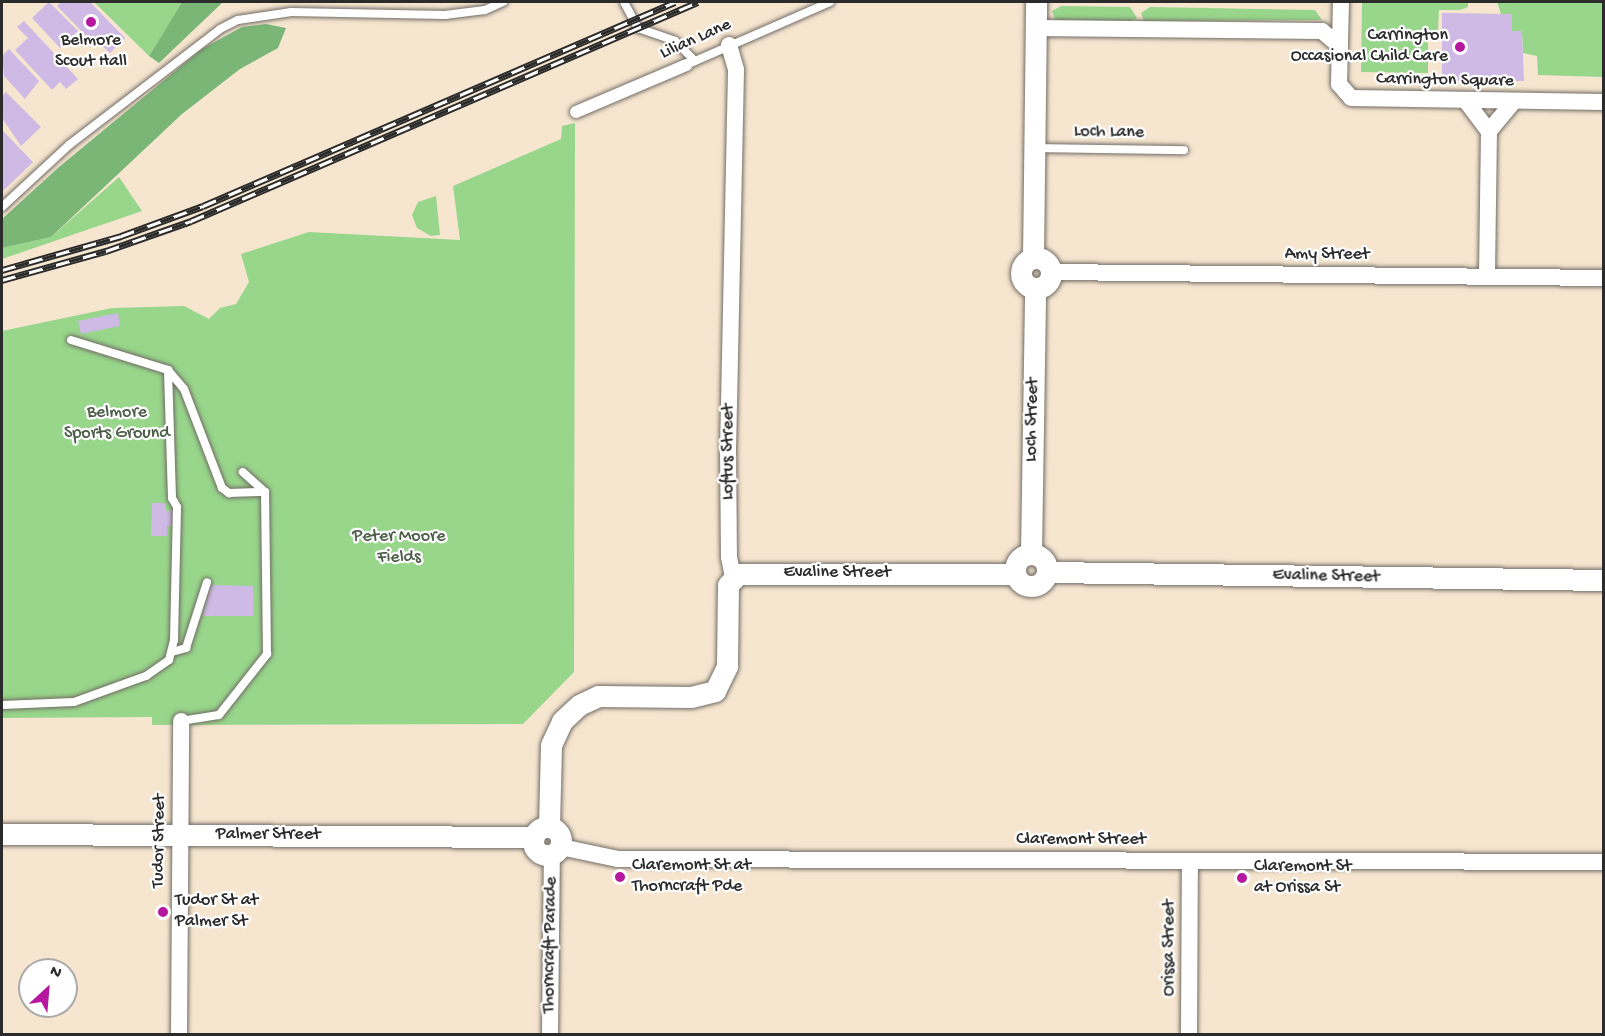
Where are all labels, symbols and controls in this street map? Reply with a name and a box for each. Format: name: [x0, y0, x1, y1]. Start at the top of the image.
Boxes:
marker: Belmore Scout Hall: [84, 15, 98, 29]
street label: Lilian Lane: [657, 15, 735, 65]
place label: Carrington Occasional Child Care: [1291, 26, 1448, 68]
place label: Belmore Scout Hall: [55, 31, 127, 74]
marker: Carrington Occasional Child Care: [1453, 40, 1467, 54]
street label: Carrington Square: [1376, 69, 1514, 93]
street label: Loch Lane: [1074, 122, 1144, 144]
street label: Amy Street: [1285, 244, 1369, 266]
street label: Loch Street: [1021, 378, 1045, 462]
park label: Belmore Sports Ground: [64, 403, 170, 446]
street label: Loftus Street: [718, 404, 740, 500]
park label: Peter Moore Fields: [352, 527, 446, 570]
street label: Evaline Street: [783, 562, 891, 584]
street label: Evaline Street: [1272, 565, 1380, 589]
street label: Tudor Street: [148, 794, 172, 888]
street label: Palmer Street: [216, 824, 320, 846]
street label: Claremont Street: [1016, 829, 1146, 851]
place label: Claremont St at Thorncraft Pde: [632, 856, 751, 898]
place label: Claremont St at Orissa St: [1254, 857, 1351, 900]
marker: Claremont St at Thorncraft Pde: [613, 870, 627, 884]
marker: Claremont St at Orissa St: [1235, 871, 1249, 885]
street label: Thorncraft Parade: [539, 877, 563, 1013]
place label: Tudor St at Palmer St: [175, 891, 258, 934]
street label: Orissa Street: [1159, 900, 1181, 996]
marker: Tudor St at Palmer St: [156, 905, 170, 919]
north arrow: [18, 958, 78, 1018]
text: N: [46, 962, 64, 984]

